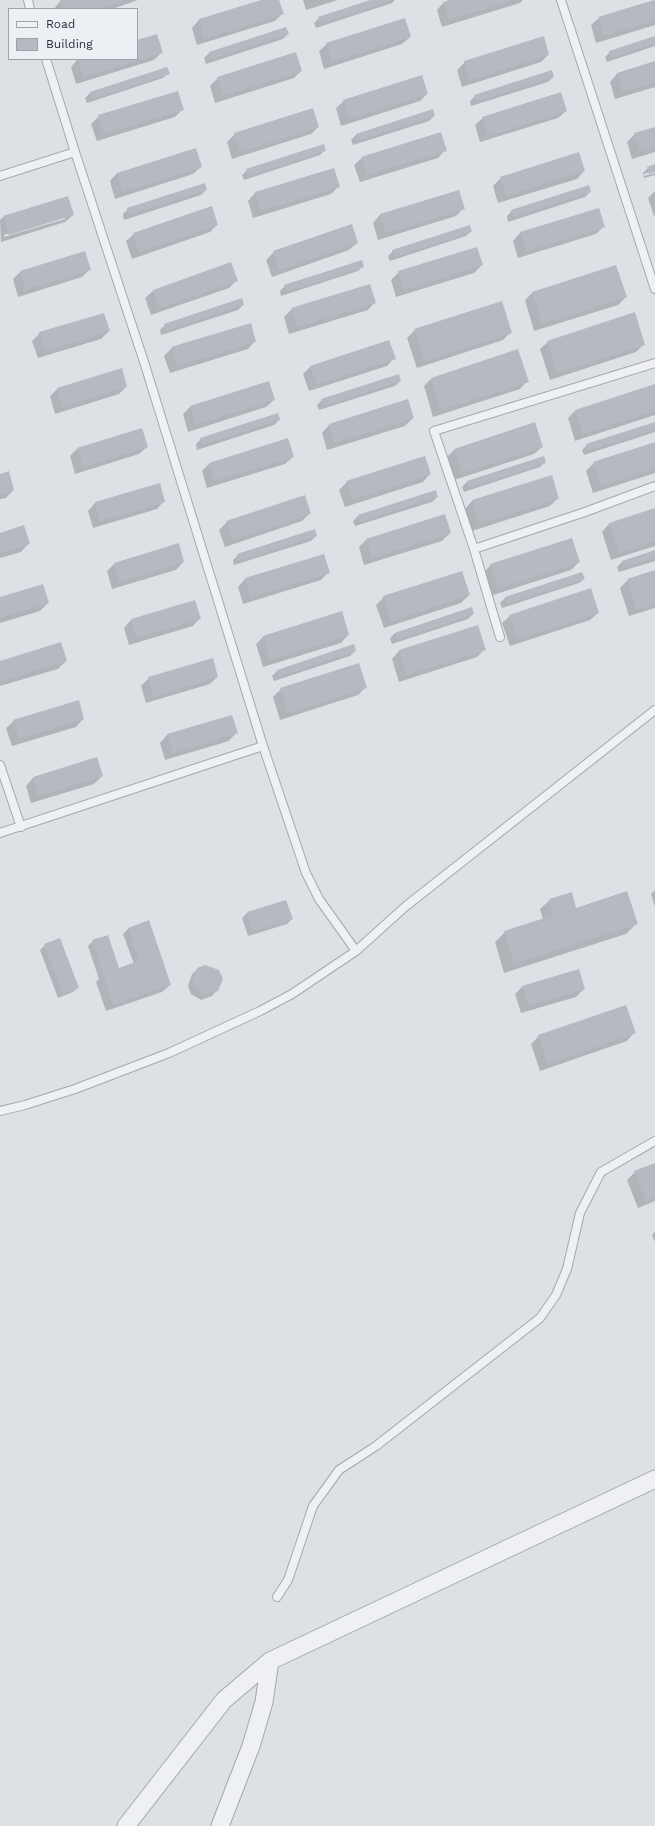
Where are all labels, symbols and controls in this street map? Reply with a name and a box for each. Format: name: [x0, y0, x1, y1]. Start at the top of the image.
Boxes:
legend: [8, 8, 138, 60]
text: Road: [46, 17, 75, 31]
text: Building: [46, 37, 93, 51]

